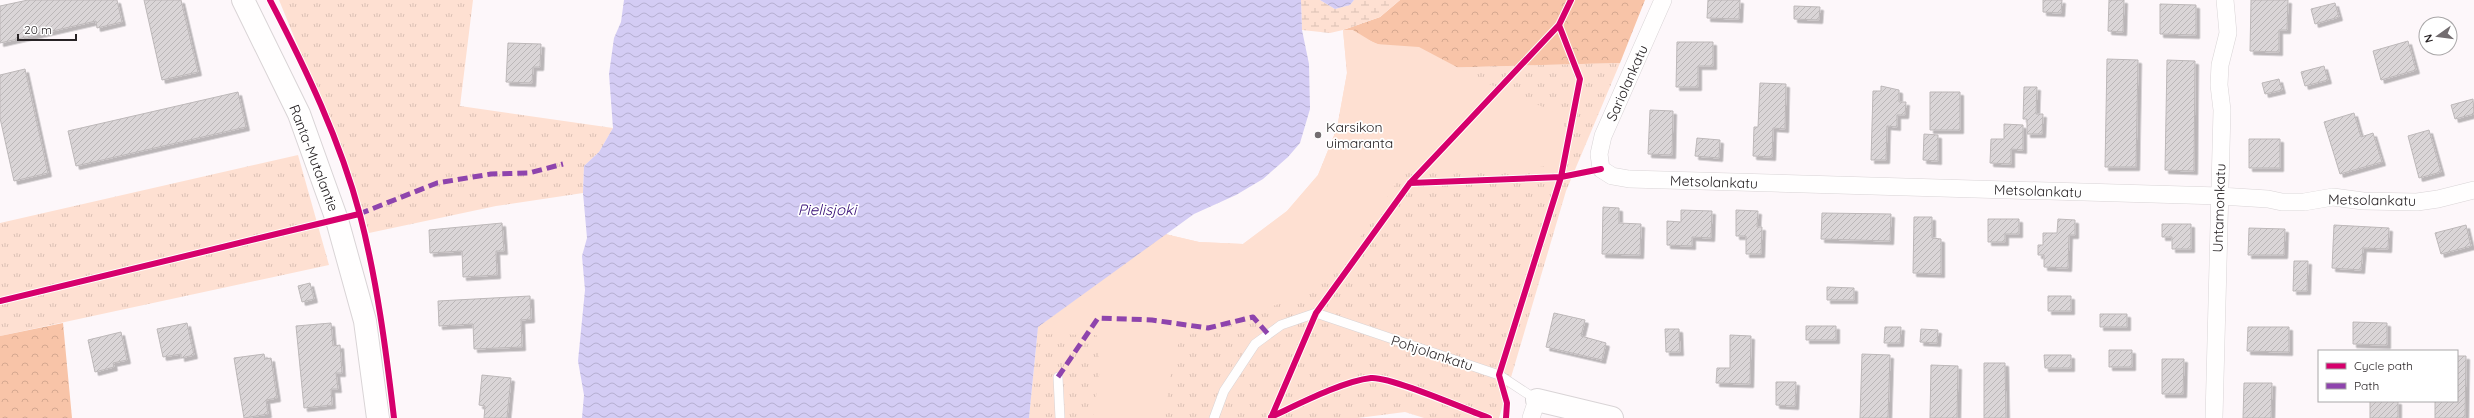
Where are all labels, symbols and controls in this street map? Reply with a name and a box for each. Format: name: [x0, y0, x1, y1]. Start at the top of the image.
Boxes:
scale bar: [18, 16, 76, 42]
north arrow: [2418, 16, 2458, 56]
text: 20 m: [24, 22, 52, 37]
text: N: [2421, 33, 2436, 44]
street label: Sariolankatu: [1602, 42, 1652, 124]
street label: Ranta-Mutalantie: [285, 102, 343, 214]
place label: Karsikon uimaranta: [1326, 118, 1393, 152]
marker: Karsikon uimaranta: [1313, 130, 1323, 140]
street label: Untamonkatu: [2208, 163, 2230, 253]
street label: Metsolankatu: [1670, 171, 1758, 193]
street label: Metsolankatu: [1994, 180, 2082, 202]
street label: Metsolankatu: [2328, 190, 2416, 210]
water label: Pielisjoki: [798, 200, 858, 219]
street label: Pohjolankatu: [1389, 331, 1475, 375]
legend: [2318, 350, 2458, 402]
text: Cycle path: [2354, 358, 2413, 373]
text: Path: [2354, 378, 2379, 393]

